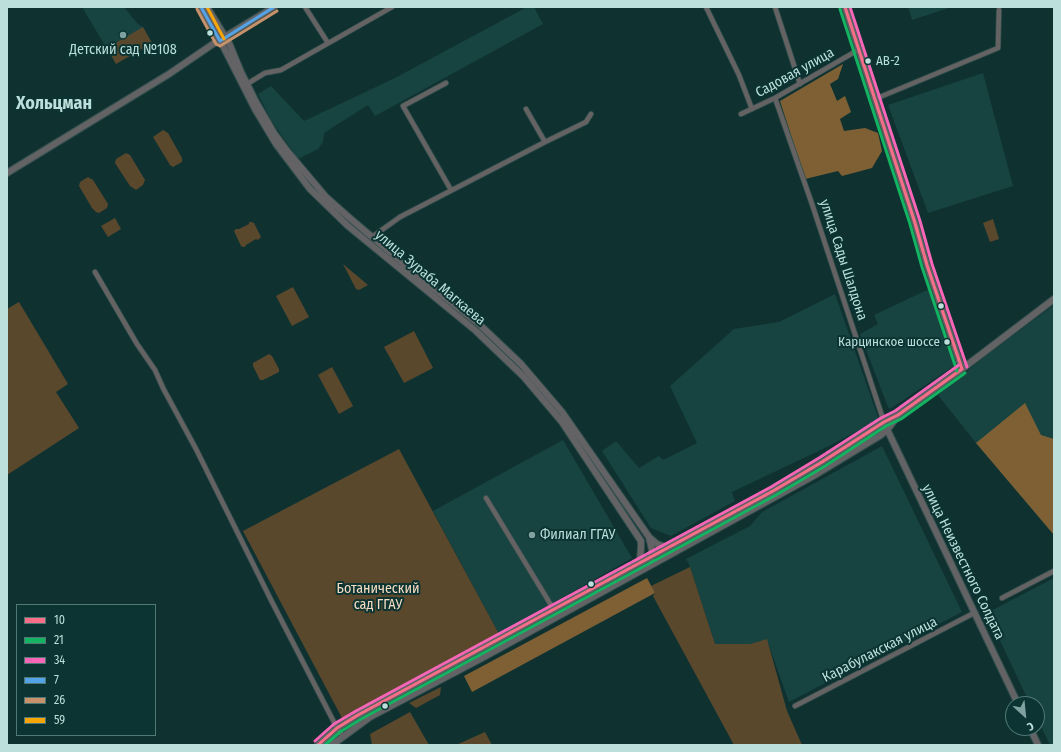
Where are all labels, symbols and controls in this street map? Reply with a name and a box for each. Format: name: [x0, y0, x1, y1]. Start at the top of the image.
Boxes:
unlabelled marker: [205, 28, 215, 38]
marker: Детский сад №108: [118, 30, 128, 40]
place label: Детский сад №108: [69, 42, 177, 58]
street label: Садовая улица: [753, 44, 837, 102]
place label: АВ-2: [876, 53, 900, 69]
marker: АВ-2: [863, 56, 873, 66]
district label: Хольцман: [16, 93, 92, 115]
street label: улица Сады Шалдона: [816, 197, 870, 323]
street label: улица Зураба Магкаева: [371, 227, 489, 329]
unlabelled marker: [936, 301, 946, 311]
place label: Карцинское шоссе: [838, 334, 940, 350]
marker: Карцинское шоссе: [942, 337, 952, 347]
street label: улица Неизвестного Солдата: [918, 482, 1008, 642]
place label: Филиал ГГАУ: [540, 527, 615, 543]
marker: Филиал ГГАУ: [527, 530, 537, 540]
unlabelled marker: [586, 579, 596, 589]
park label: Ботанический сад ГГАУ: [337, 581, 419, 614]
legend: [16, 604, 156, 736]
text: 10: [54, 613, 65, 627]
street label: Карабулакская улица: [820, 614, 940, 686]
text: 21: [54, 633, 64, 647]
text: 34: [54, 653, 65, 667]
text: 7: [54, 673, 59, 687]
text: 26: [54, 693, 65, 707]
north arrow: [1005, 696, 1045, 736]
unlabelled marker: [380, 701, 390, 711]
text: 59: [54, 713, 65, 727]
text: С: [1025, 719, 1036, 733]

